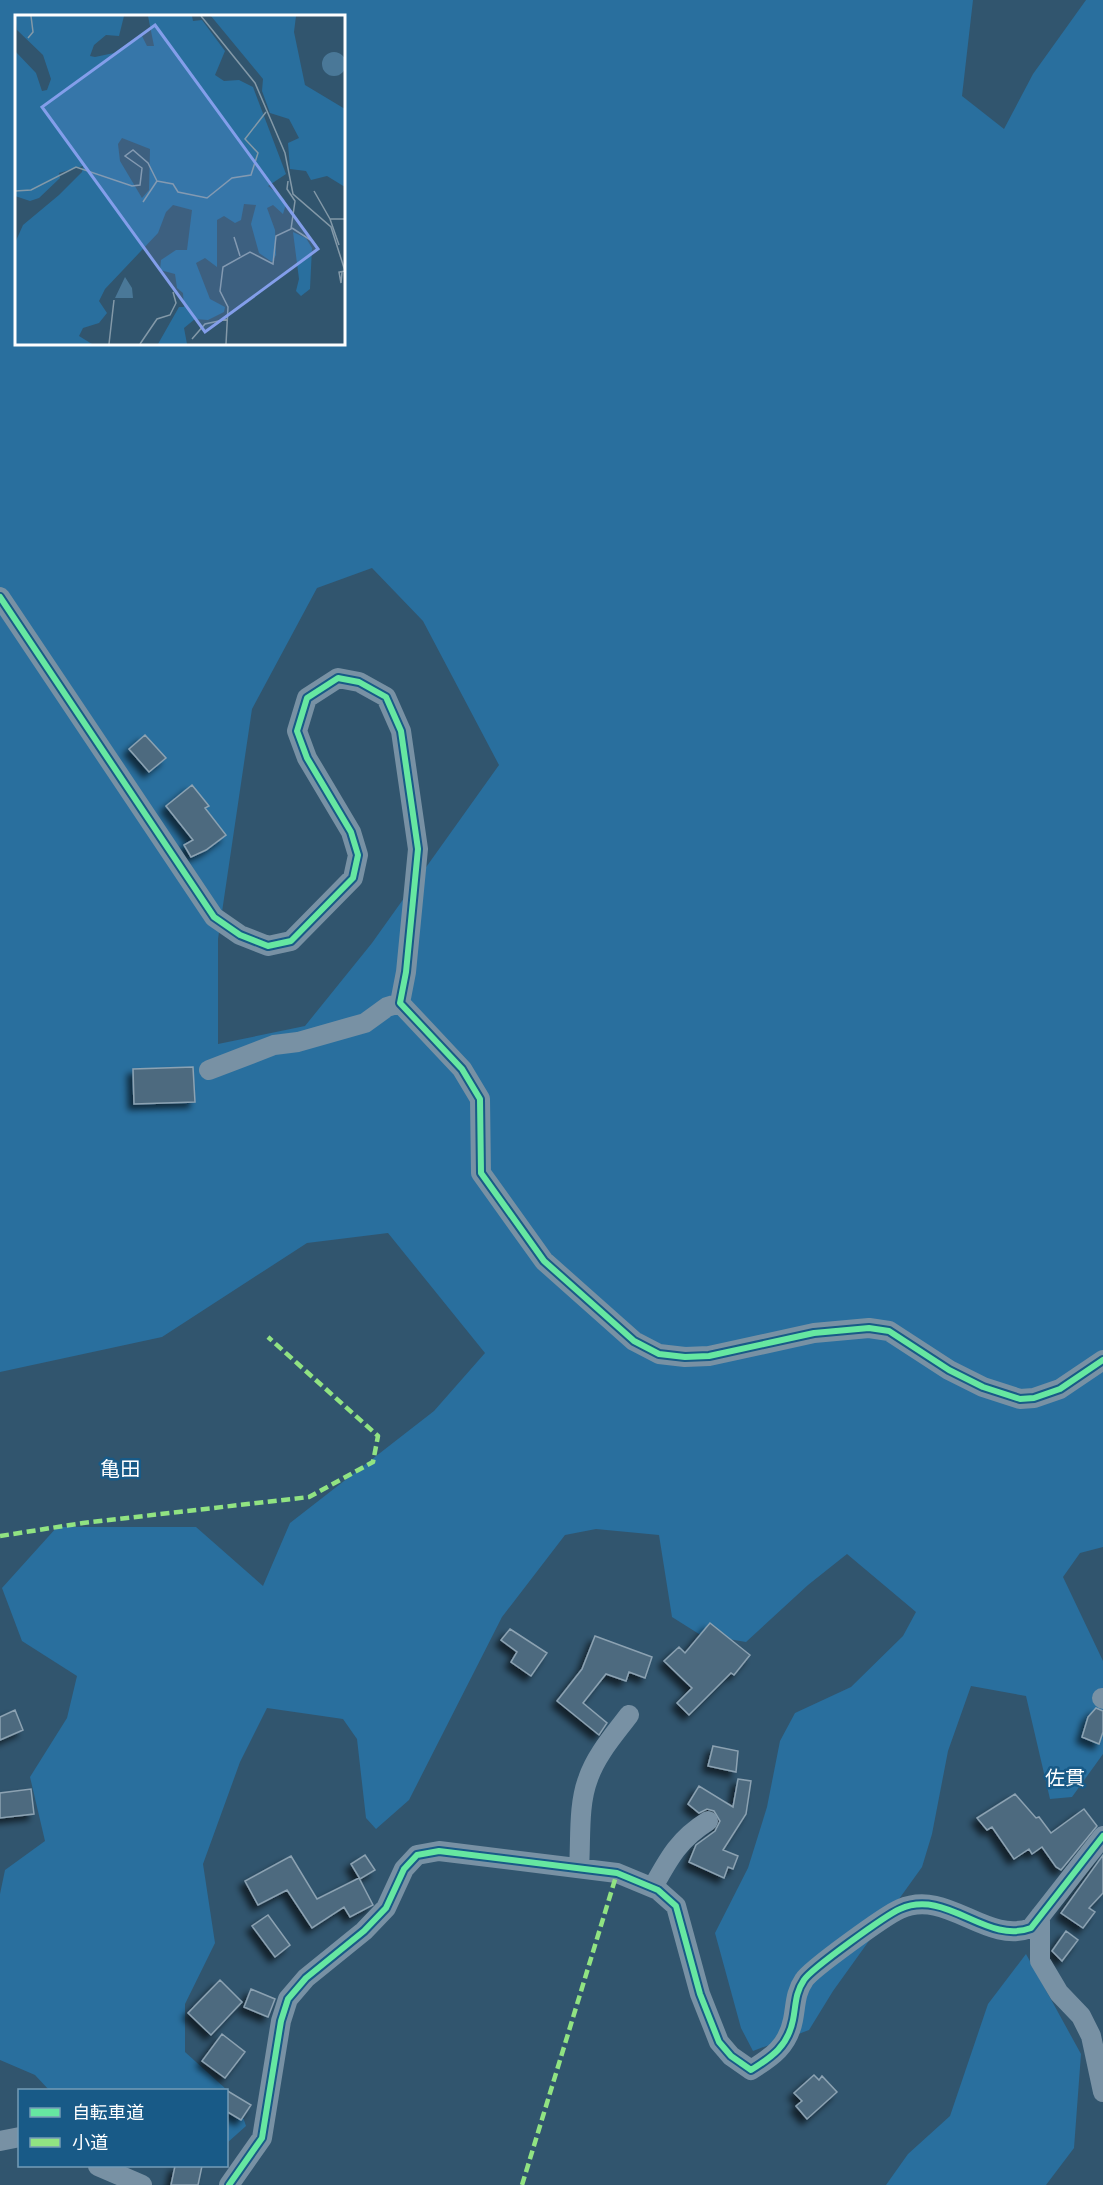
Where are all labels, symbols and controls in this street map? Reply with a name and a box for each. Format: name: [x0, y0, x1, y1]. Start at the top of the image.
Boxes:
inset map: [15, 15, 345, 345]
district label: 亀田: [100, 1457, 140, 1481]
district label: 佐貫: [1045, 1766, 1085, 1790]
legend: [18, 2089, 228, 2167]
text: 自転車道: [72, 2102, 144, 2123]
text: 小道: [72, 2132, 108, 2153]

